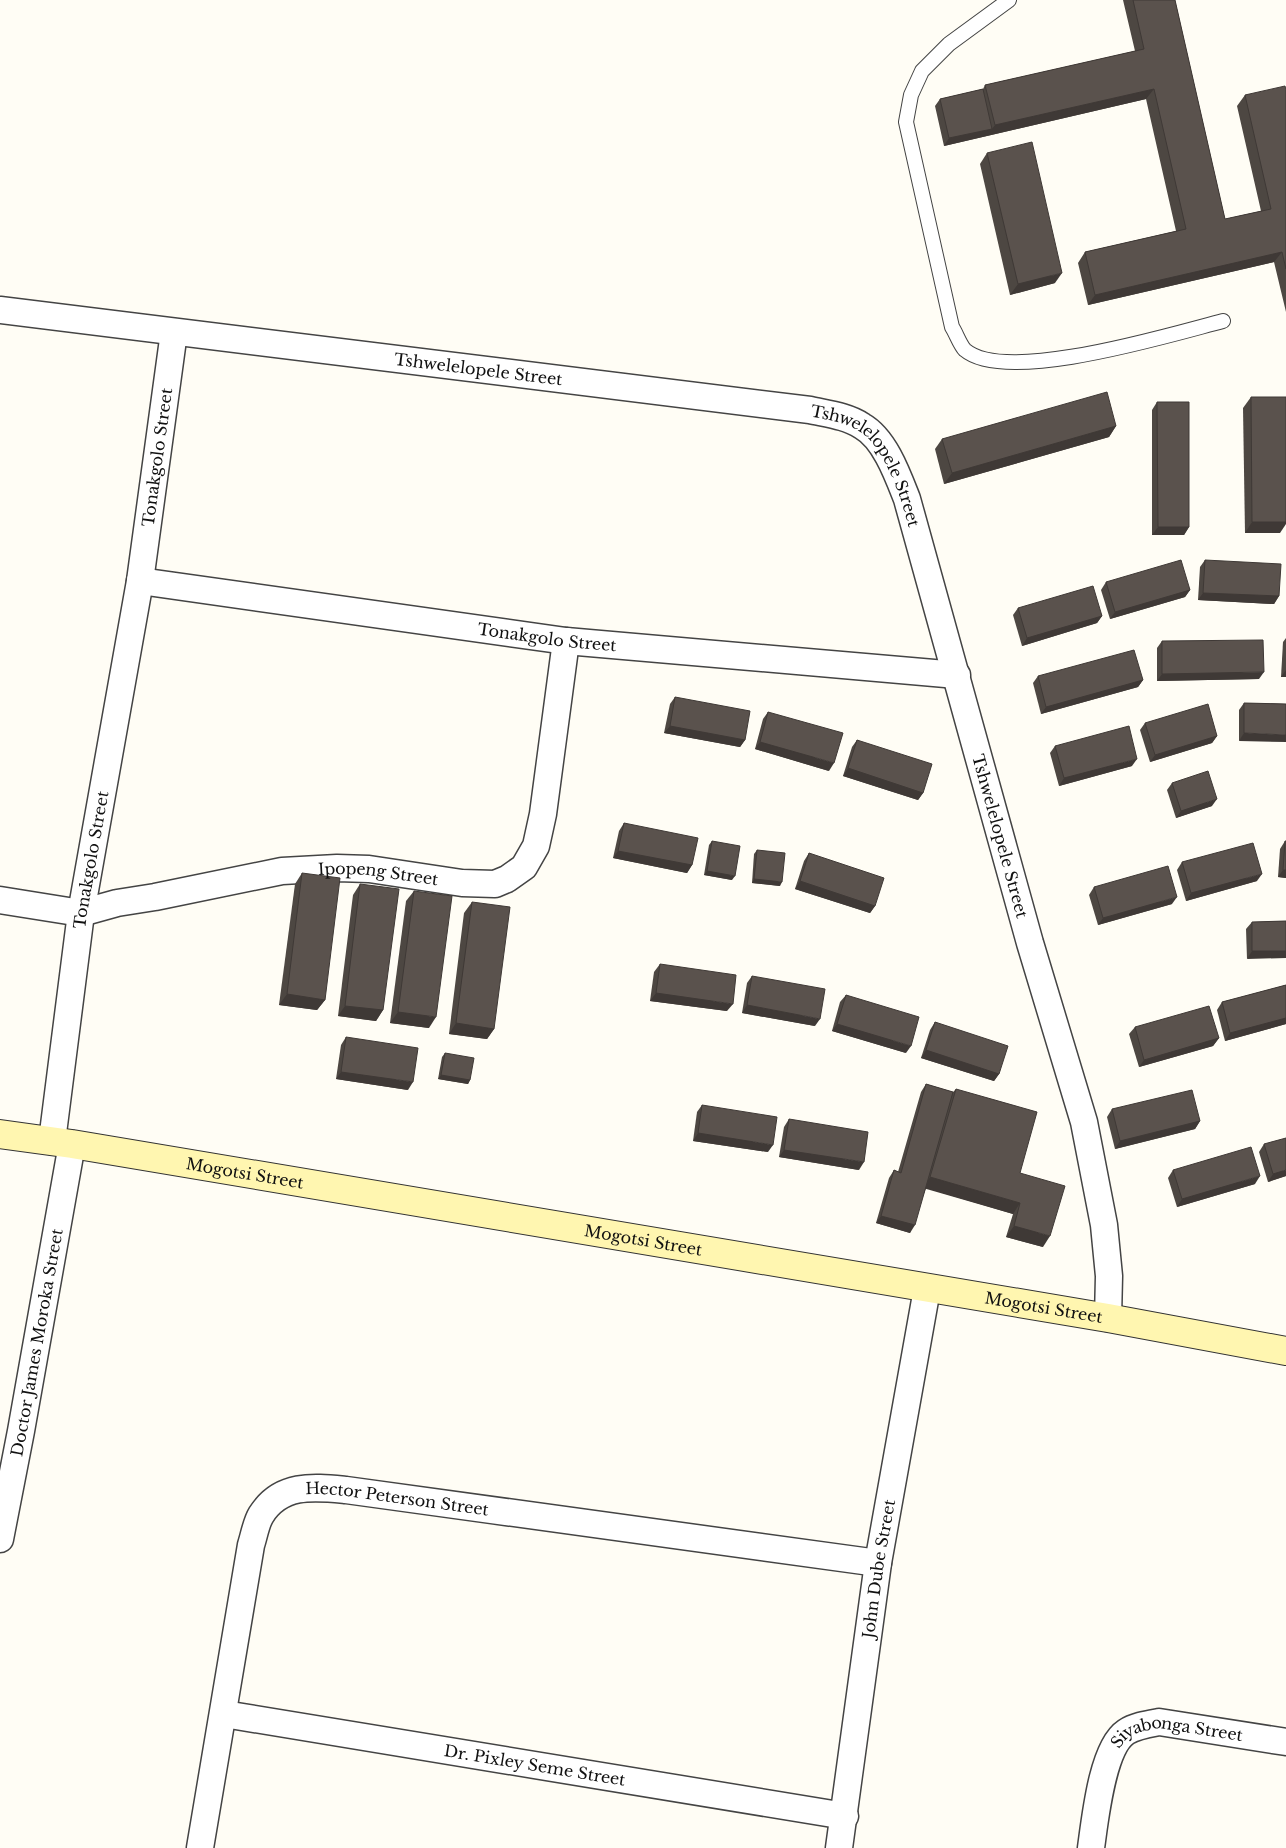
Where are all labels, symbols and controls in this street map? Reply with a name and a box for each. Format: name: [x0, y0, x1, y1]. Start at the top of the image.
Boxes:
street label: Tshwelelopele Street: [393, 349, 563, 389]
street label: Tonakgolo Street: [138, 387, 176, 528]
street label: Tshwelelopele Street: [809, 401, 924, 529]
street label: Tonakgolo Street: [476, 619, 617, 655]
street label: Tshwelelopele Street: [968, 752, 1033, 920]
street label: Tonakgolo Street: [69, 789, 113, 930]
street label: Ipopeng Street: [317, 858, 440, 889]
street label: Mogotsi Street: [185, 1153, 305, 1193]
street label: Mogotsi Street: [583, 1220, 704, 1260]
street label: Doctor James Moroka Street: [6, 1227, 67, 1458]
street label: Mogotsi Street: [983, 1287, 1104, 1327]
street label: Hector Peterson Street: [305, 1478, 490, 1519]
street label: John Dube Street: [858, 1498, 899, 1641]
street label: Siyabonga Street: [1106, 1712, 1244, 1751]
street label: Dr. Pixley Seme Street: [443, 1740, 627, 1790]

